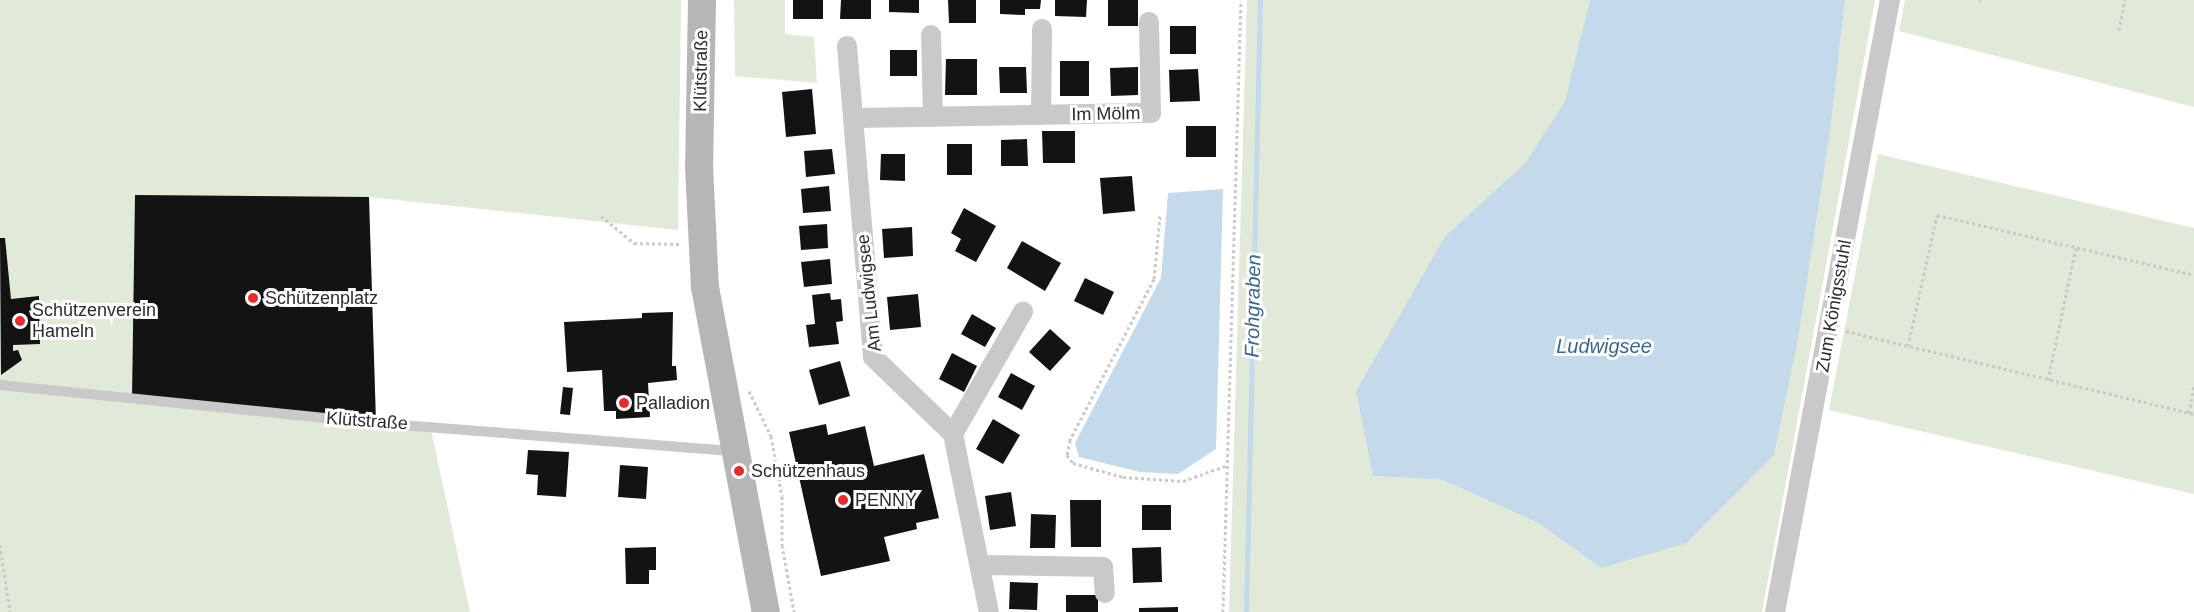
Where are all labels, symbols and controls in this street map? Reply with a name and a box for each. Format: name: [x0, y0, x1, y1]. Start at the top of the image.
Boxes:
street label: Klütstraße: [689, 30, 713, 112]
street label: Im Mölm: [1071, 103, 1141, 125]
street label: Am Ludwigsee: [852, 233, 886, 353]
street label: Zum Königsstuhl: [1812, 238, 1856, 374]
water label: Frohgraben: [1240, 254, 1266, 358]
place label: Schützenplatz: [265, 287, 378, 309]
marker: Schützenplatz: [246, 291, 260, 305]
place label: Schützenverein Hameln: [32, 300, 156, 342]
marker: Schützenverein Hameln: [13, 314, 27, 328]
water label: Ludwigsee: [1556, 334, 1652, 358]
place label: Palladion: [636, 392, 710, 414]
marker: Palladion: [617, 396, 631, 410]
street label: Klütstraße: [325, 407, 409, 435]
place label: Schützenhaus: [751, 460, 865, 482]
marker: Schützenhaus: [732, 464, 746, 478]
place label: PENNY: [855, 489, 917, 511]
marker: PENNY: [836, 493, 850, 507]

